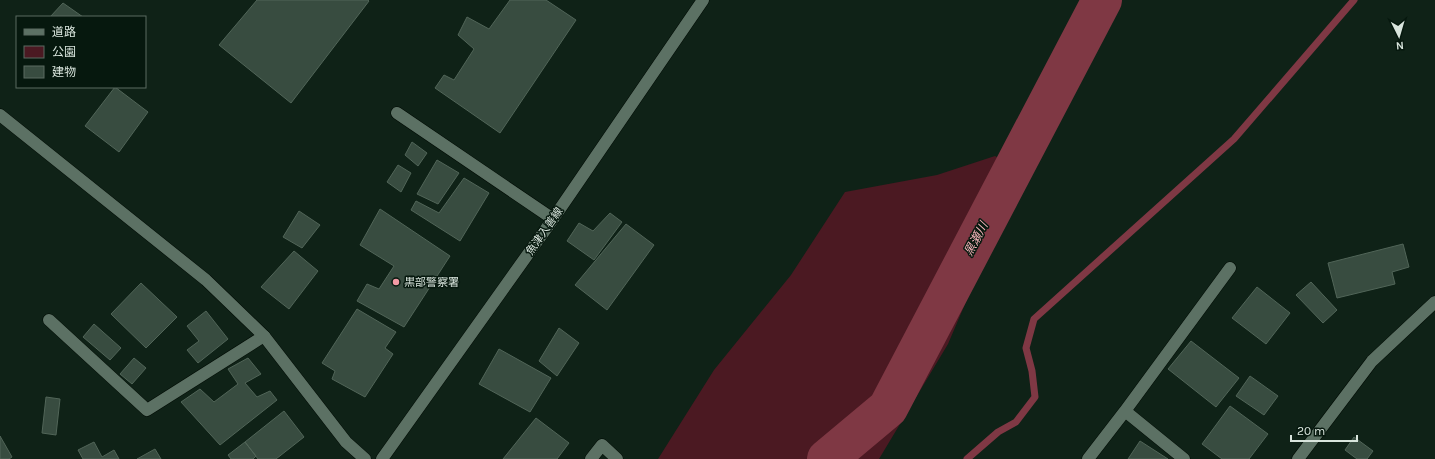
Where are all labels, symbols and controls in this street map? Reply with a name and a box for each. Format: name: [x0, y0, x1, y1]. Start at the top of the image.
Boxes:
legend: [16, 16, 146, 88]
north arrow: [1379, 16, 1419, 56]
text: 道路: [52, 25, 76, 39]
text: N: [1395, 39, 1404, 52]
text: 公園: [52, 45, 76, 59]
text: 建物: [52, 65, 76, 79]
street label: 魚津入善線: [523, 205, 566, 258]
water label: 黒瀬川: [961, 218, 992, 258]
place label: 黒部警察署: [404, 276, 459, 289]
marker: 黒部警察署: [391, 277, 401, 287]
scale bar: [1291, 417, 1357, 443]
text: 20 m: [1297, 424, 1325, 438]

